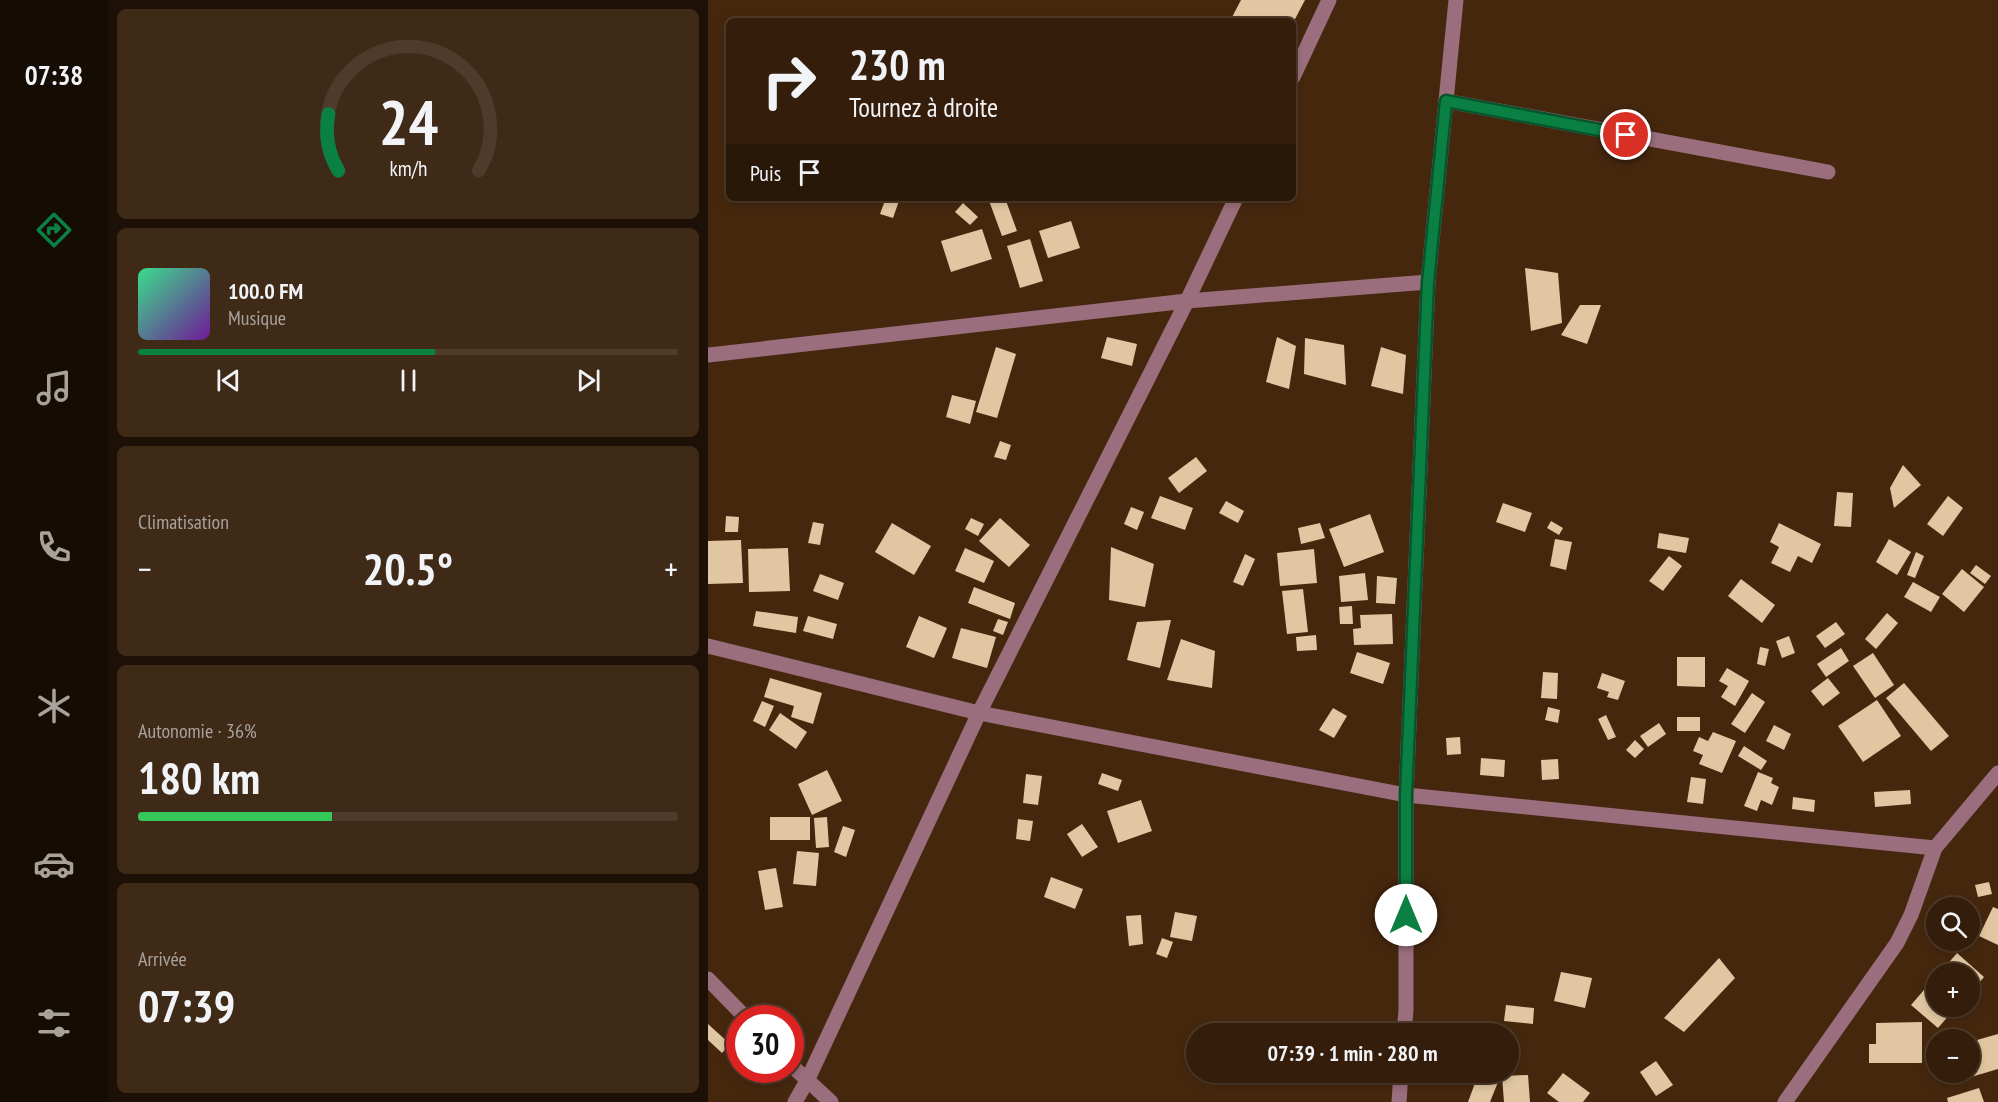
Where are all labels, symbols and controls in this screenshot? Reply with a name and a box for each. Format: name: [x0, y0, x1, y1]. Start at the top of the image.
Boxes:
text: 230 m: [849, 37, 946, 92]
icon: right: [750, 42, 828, 120]
text: 07:38: [25, 58, 83, 92]
text: 24: [378, 81, 438, 162]
text: Tournez à droite: [849, 90, 998, 124]
pin: [1600, 109, 1651, 160]
icon: arrive: [1609, 118, 1642, 151]
text: km/h: [389, 154, 427, 182]
icon: arrive: [793, 156, 826, 189]
text: Puis: [750, 159, 781, 187]
icon: directions: [33, 209, 75, 251]
text: 100.0 FM: [228, 277, 303, 305]
text: Musique: [228, 305, 286, 331]
icon: previous: [212, 364, 245, 397]
icon: pause: [392, 364, 425, 397]
icon: next: [572, 364, 605, 397]
icon: music: [33, 367, 75, 409]
text: Climatisation: [138, 509, 229, 535]
icon: phone: [33, 526, 75, 568]
text: 20.5°: [363, 539, 453, 597]
text: −: [138, 547, 152, 590]
text: +: [664, 547, 678, 590]
icon: climate: [33, 685, 75, 727]
text: Autonomie · 36%: [138, 718, 257, 744]
text: 180 km: [138, 748, 260, 806]
icon: car: [33, 843, 75, 885]
position arrow: [1374, 883, 1438, 947]
map controls: [1926, 897, 1980, 1083]
button: search: [1926, 897, 1980, 951]
text: Arrivée: [138, 946, 187, 972]
button: +: [1926, 963, 1980, 1017]
text: 07:39: [138, 976, 235, 1034]
icon: filters: [33, 1002, 75, 1044]
speed limit sign: 30: [726, 1005, 804, 1083]
button: −: [1926, 1029, 1980, 1083]
text: 07:39 · 1 min · 280 m: [1267, 1039, 1438, 1067]

